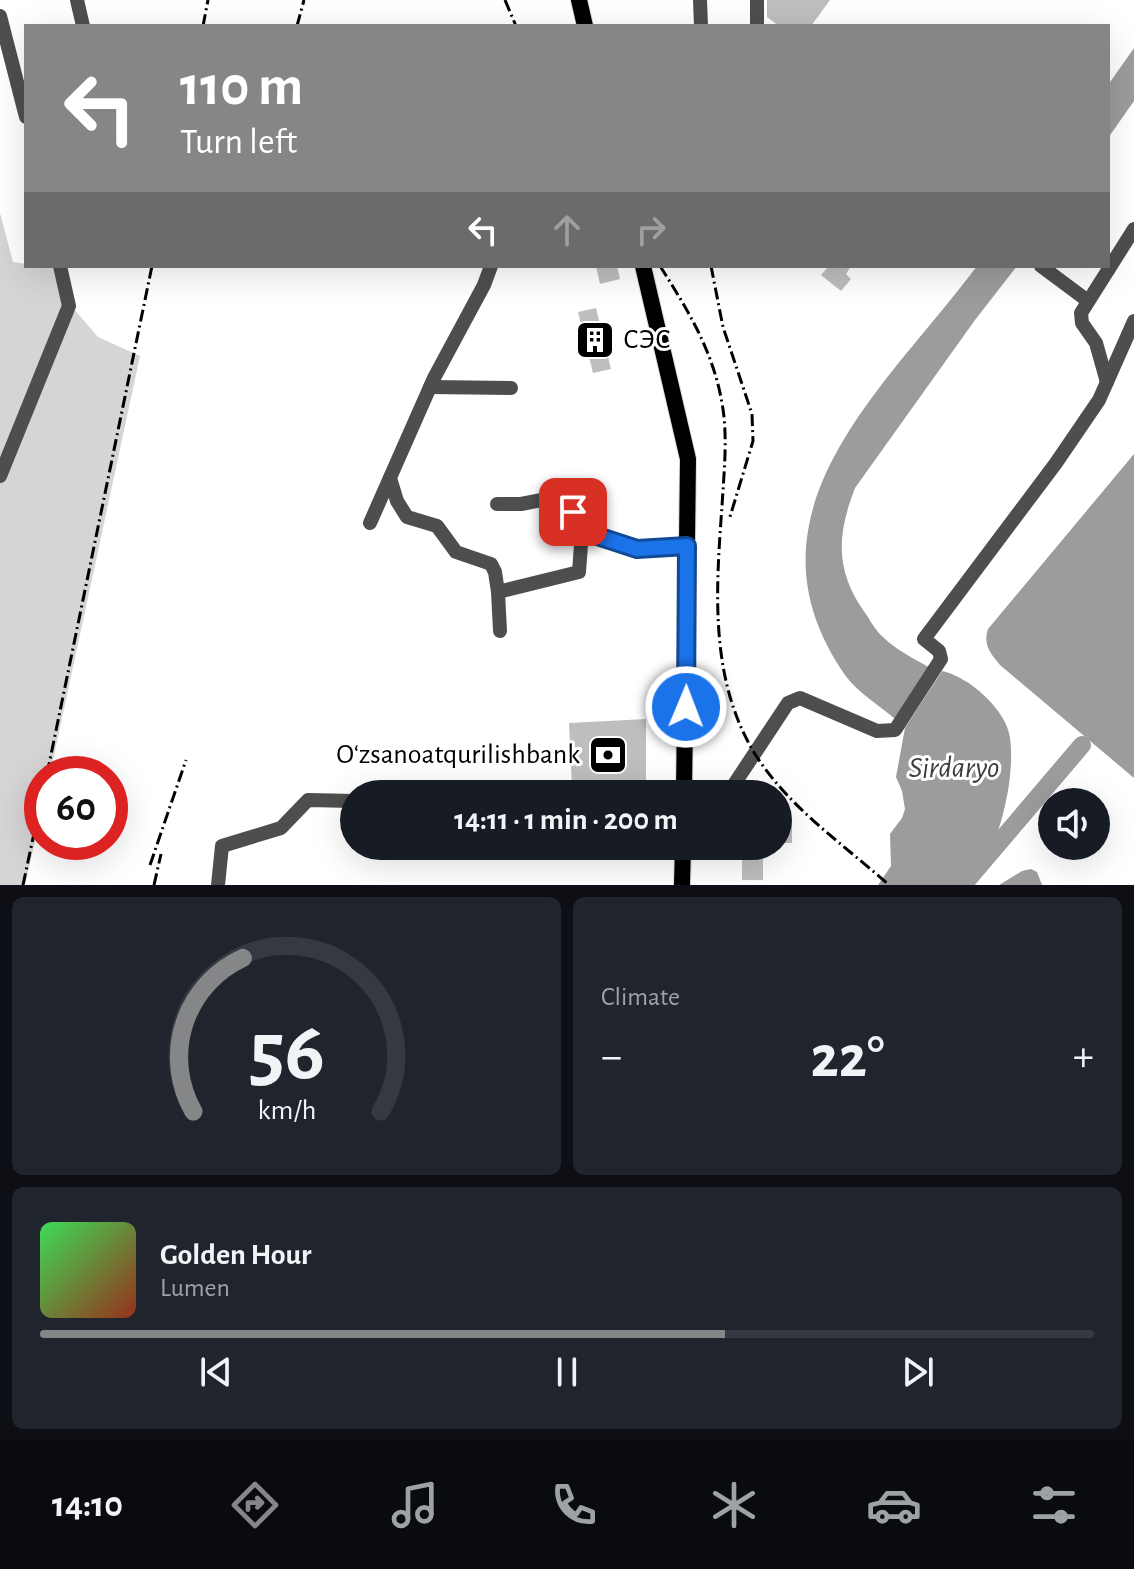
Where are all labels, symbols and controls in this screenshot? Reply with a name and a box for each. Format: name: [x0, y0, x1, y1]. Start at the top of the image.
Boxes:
icon: left: [48, 56, 152, 160]
text: 110 m: [180, 59, 303, 115]
text: Turn left: [180, 124, 297, 160]
icon: left: [461, 208, 505, 252]
icon: ahead: [545, 208, 589, 252]
icon: right: [629, 208, 673, 252]
building icon: СЭС: [574, 319, 616, 361]
place label: СЭС: [623, 326, 671, 354]
pin: [539, 478, 607, 546]
icon: arrive: [551, 490, 595, 534]
position arrow: [644, 665, 728, 749]
bank icon: Oʻzsanoatqurilishbank: [587, 734, 629, 776]
place label: Oʻzsanoatqurilishbank: [336, 741, 580, 769]
water label: Sirdaryo: [909, 753, 999, 783]
speed limit sign: 60: [24, 756, 128, 860]
map controls: [1038, 788, 1110, 860]
button: sound: [1038, 788, 1110, 860]
text: 14:11 · 1 min · 200 m: [454, 805, 678, 835]
text: Climate: [601, 984, 680, 1010]
text: 56: [248, 1011, 325, 1095]
text: 22°: [810, 1028, 885, 1088]
text: −: [601, 1035, 622, 1079]
text: +: [1073, 1035, 1094, 1079]
text: km/h: [257, 1096, 316, 1125]
text: Golden Hour: [160, 1240, 312, 1270]
text: Lumen: [160, 1275, 230, 1301]
icon: previous: [194, 1350, 238, 1394]
icon: pause: [545, 1350, 589, 1394]
icon: next: [896, 1350, 940, 1394]
icon: directions: [227, 1477, 283, 1533]
icon: music: [387, 1477, 443, 1533]
icon: phone: [546, 1477, 602, 1533]
icon: climate: [706, 1477, 762, 1533]
icon: car: [866, 1477, 922, 1533]
icon: filters: [1026, 1477, 1082, 1533]
text: 14:10: [52, 1487, 123, 1523]

